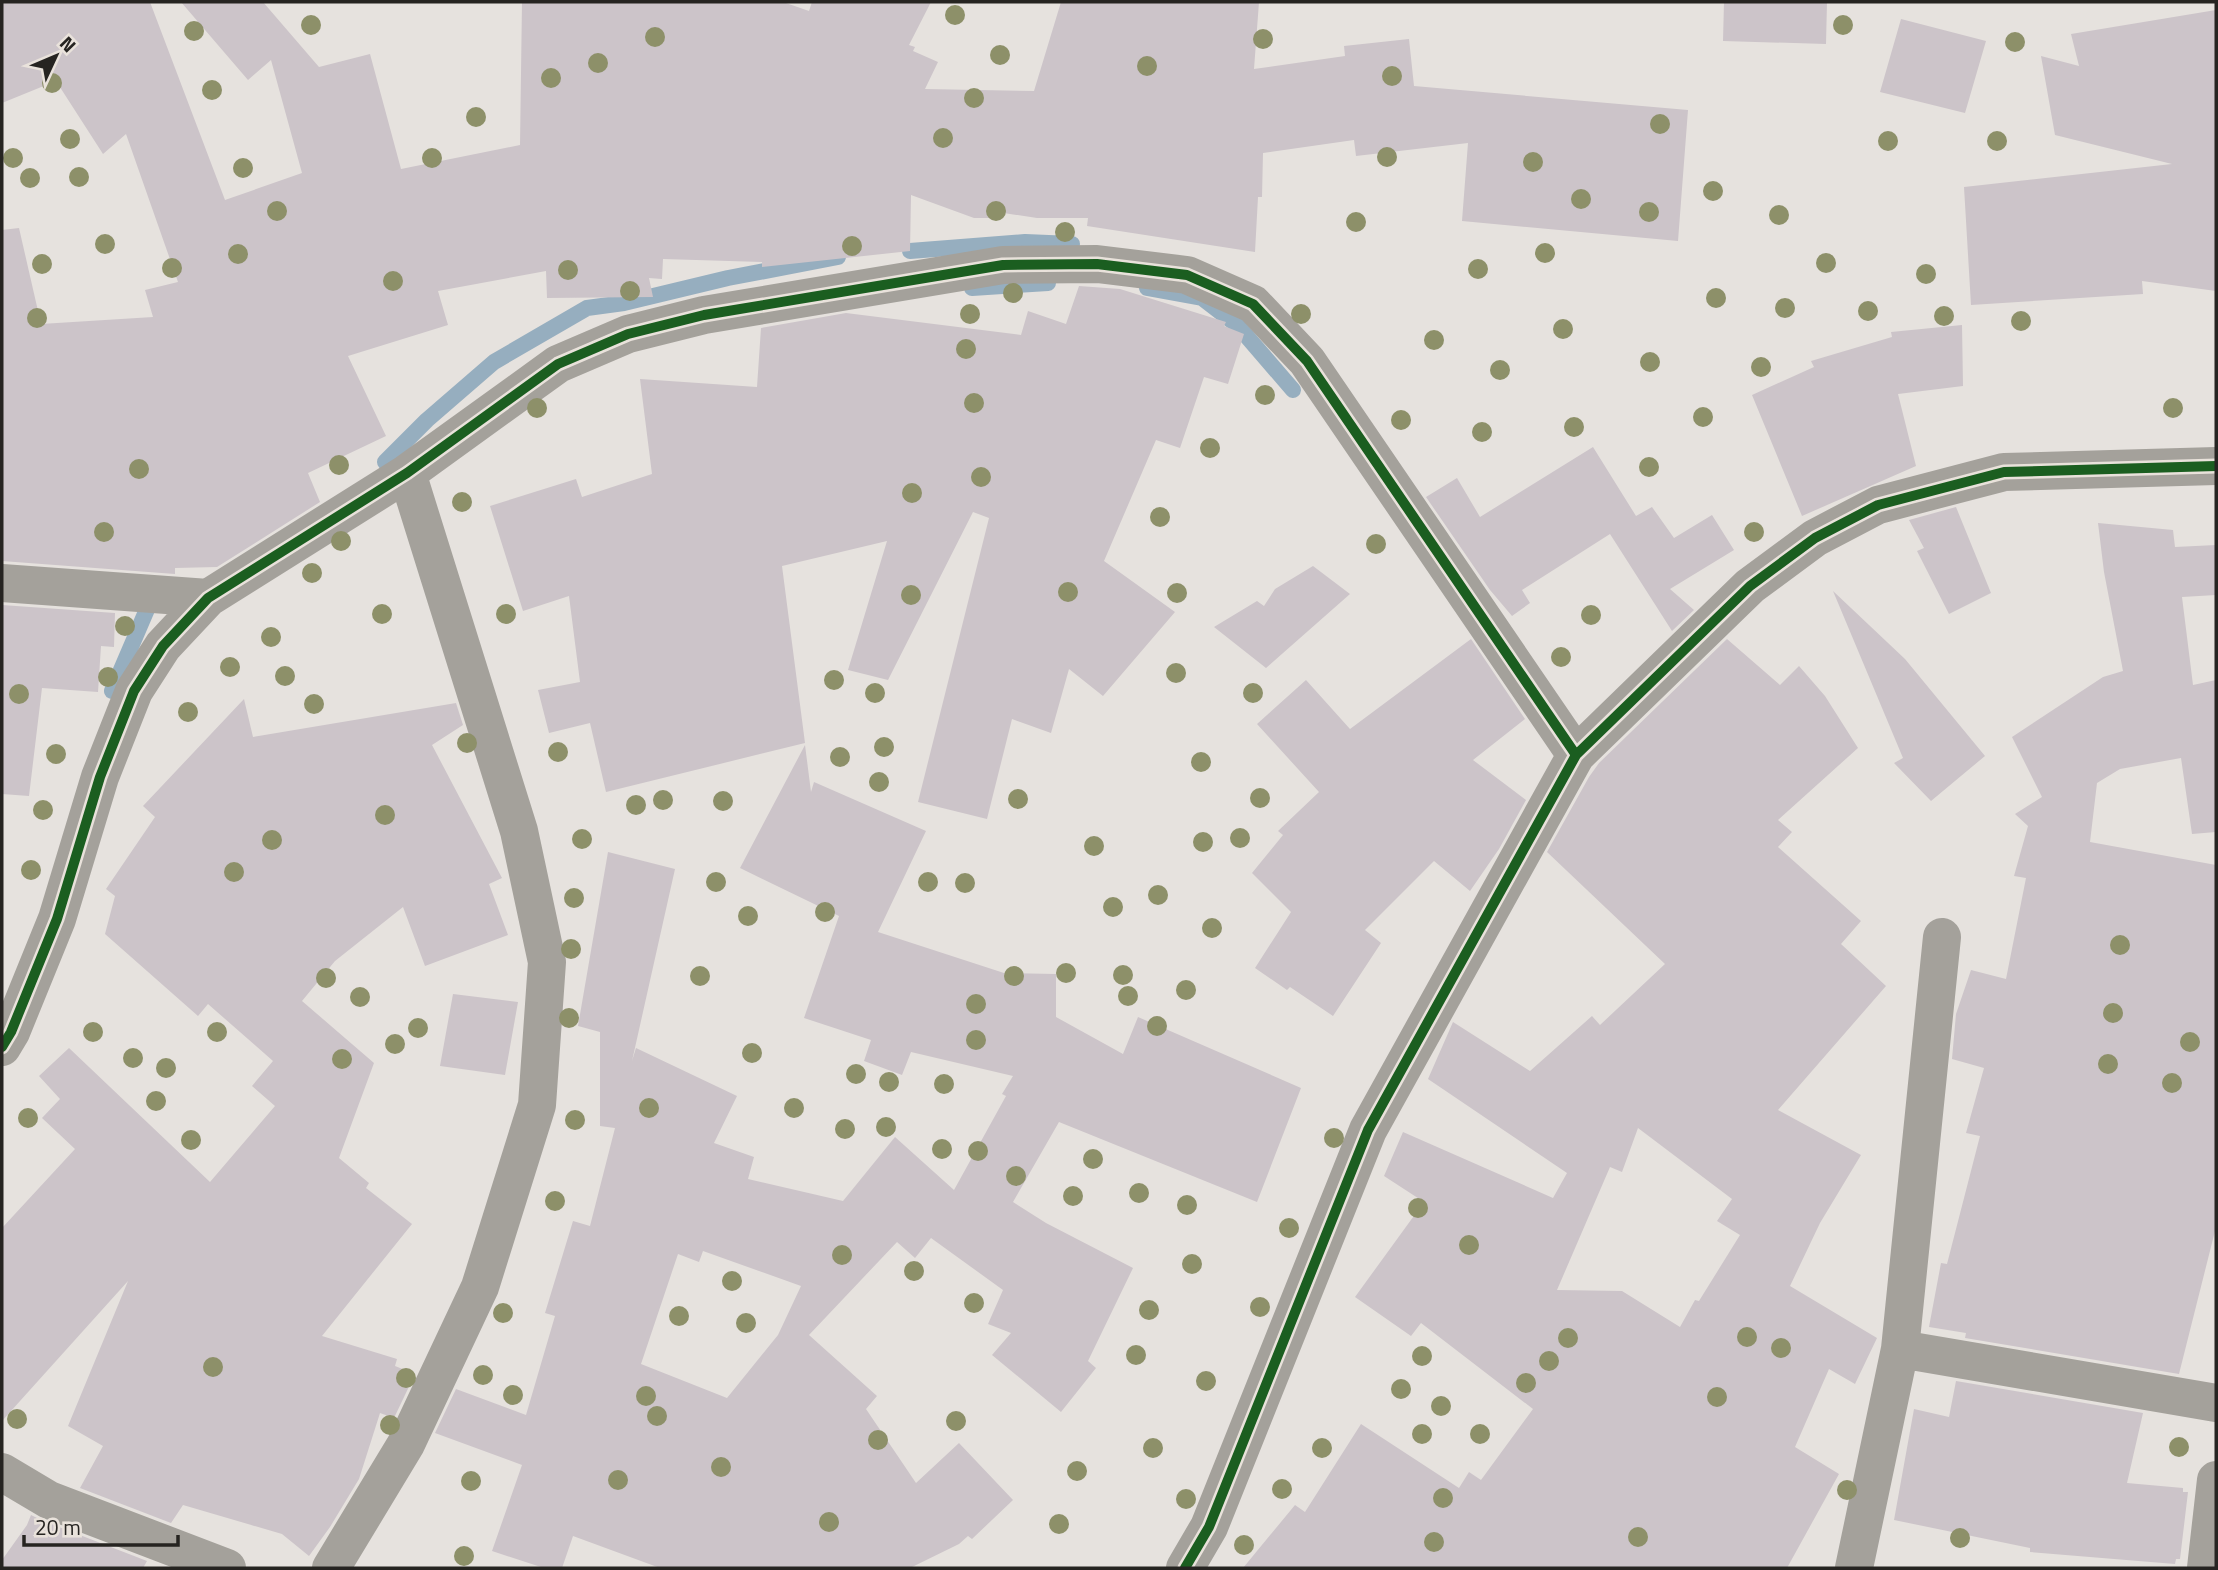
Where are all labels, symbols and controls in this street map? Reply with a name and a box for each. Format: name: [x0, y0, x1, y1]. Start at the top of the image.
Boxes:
north arrow: [21, 21, 91, 91]
text: N: [54, 29, 84, 59]
scale bar: [24, 1504, 178, 1548]
text: 20 m: [35, 1511, 81, 1543]

